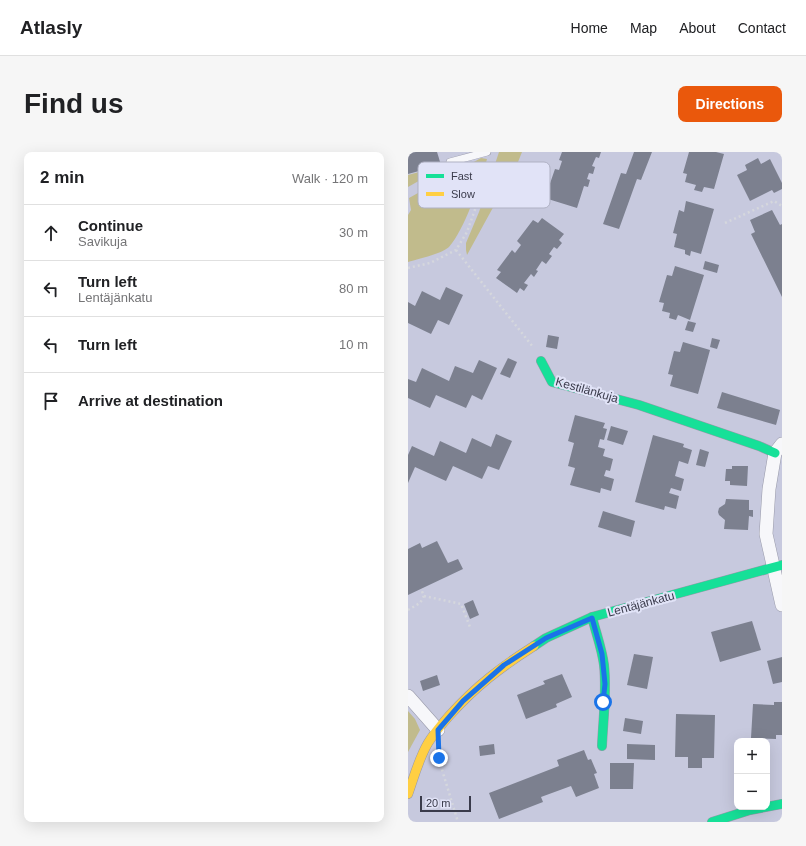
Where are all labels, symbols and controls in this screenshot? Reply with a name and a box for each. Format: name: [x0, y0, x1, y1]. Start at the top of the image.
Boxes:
text: Atlasly: [20, 17, 82, 38]
text: Home: [571, 20, 608, 36]
text: Map: [630, 20, 657, 36]
text: About: [679, 20, 716, 36]
text: Contact: [738, 20, 786, 36]
button: Directions: [678, 86, 782, 122]
text: Find us: [24, 88, 124, 119]
legend: [418, 162, 550, 208]
text: 2 min: [40, 168, 84, 187]
text: Fast: [451, 170, 472, 182]
text: Walk · 120 m: [292, 171, 368, 186]
text: Slow: [451, 188, 475, 200]
text: Continue: [78, 217, 143, 234]
icon: ahead: [40, 222, 62, 244]
text: 30 m: [339, 225, 368, 240]
text: Savikuja: [78, 234, 127, 249]
text: Turn left: [78, 273, 137, 290]
icon: left: [40, 278, 62, 300]
text: 80 m: [339, 281, 368, 296]
text: Lentäjänkatu: [78, 290, 152, 305]
icon: left: [40, 334, 62, 356]
text: Turn left: [78, 336, 137, 353]
text: 10 m: [339, 337, 368, 352]
street label: Kestilänkuja: [554, 374, 620, 406]
icon: arrive: [40, 390, 62, 412]
text: Arrive at destination: [78, 392, 223, 409]
street label: Lentäjänkatu: [606, 588, 676, 620]
route start: [594, 693, 612, 711]
map controls: [734, 738, 770, 810]
button: +: [734, 738, 770, 774]
route end: [430, 749, 448, 767]
button: −: [734, 774, 770, 810]
scale bar: [420, 794, 471, 813]
text: 20 m: [426, 797, 450, 809]

